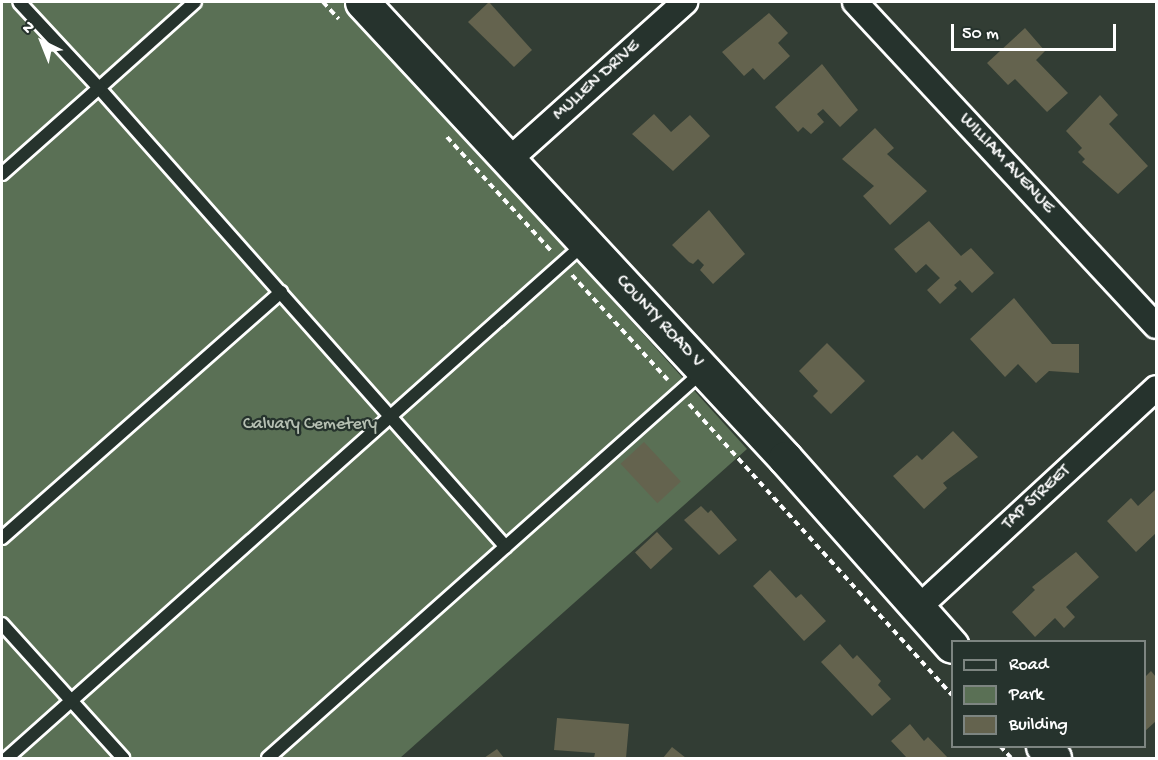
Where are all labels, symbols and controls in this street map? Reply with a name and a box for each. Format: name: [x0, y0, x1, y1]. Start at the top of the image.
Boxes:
north arrow: [12, 12, 72, 72]
scale bar: [954, 12, 1119, 50]
text: N: [19, 18, 40, 39]
text: 50 m: [962, 24, 999, 45]
street label: MULLEN DRIVE: [549, 36, 645, 126]
street label: WILLIAM AVENUE: [954, 109, 1058, 219]
street label: COUNTY ROAD V: [610, 271, 708, 373]
park label: Calvary Cemetery: [243, 414, 377, 436]
street label: TAP STREET: [998, 461, 1076, 535]
legend: [951, 640, 1146, 748]
text: Road: [1009, 655, 1048, 676]
text: Park: [1009, 685, 1043, 706]
text: Building: [1009, 715, 1068, 736]

